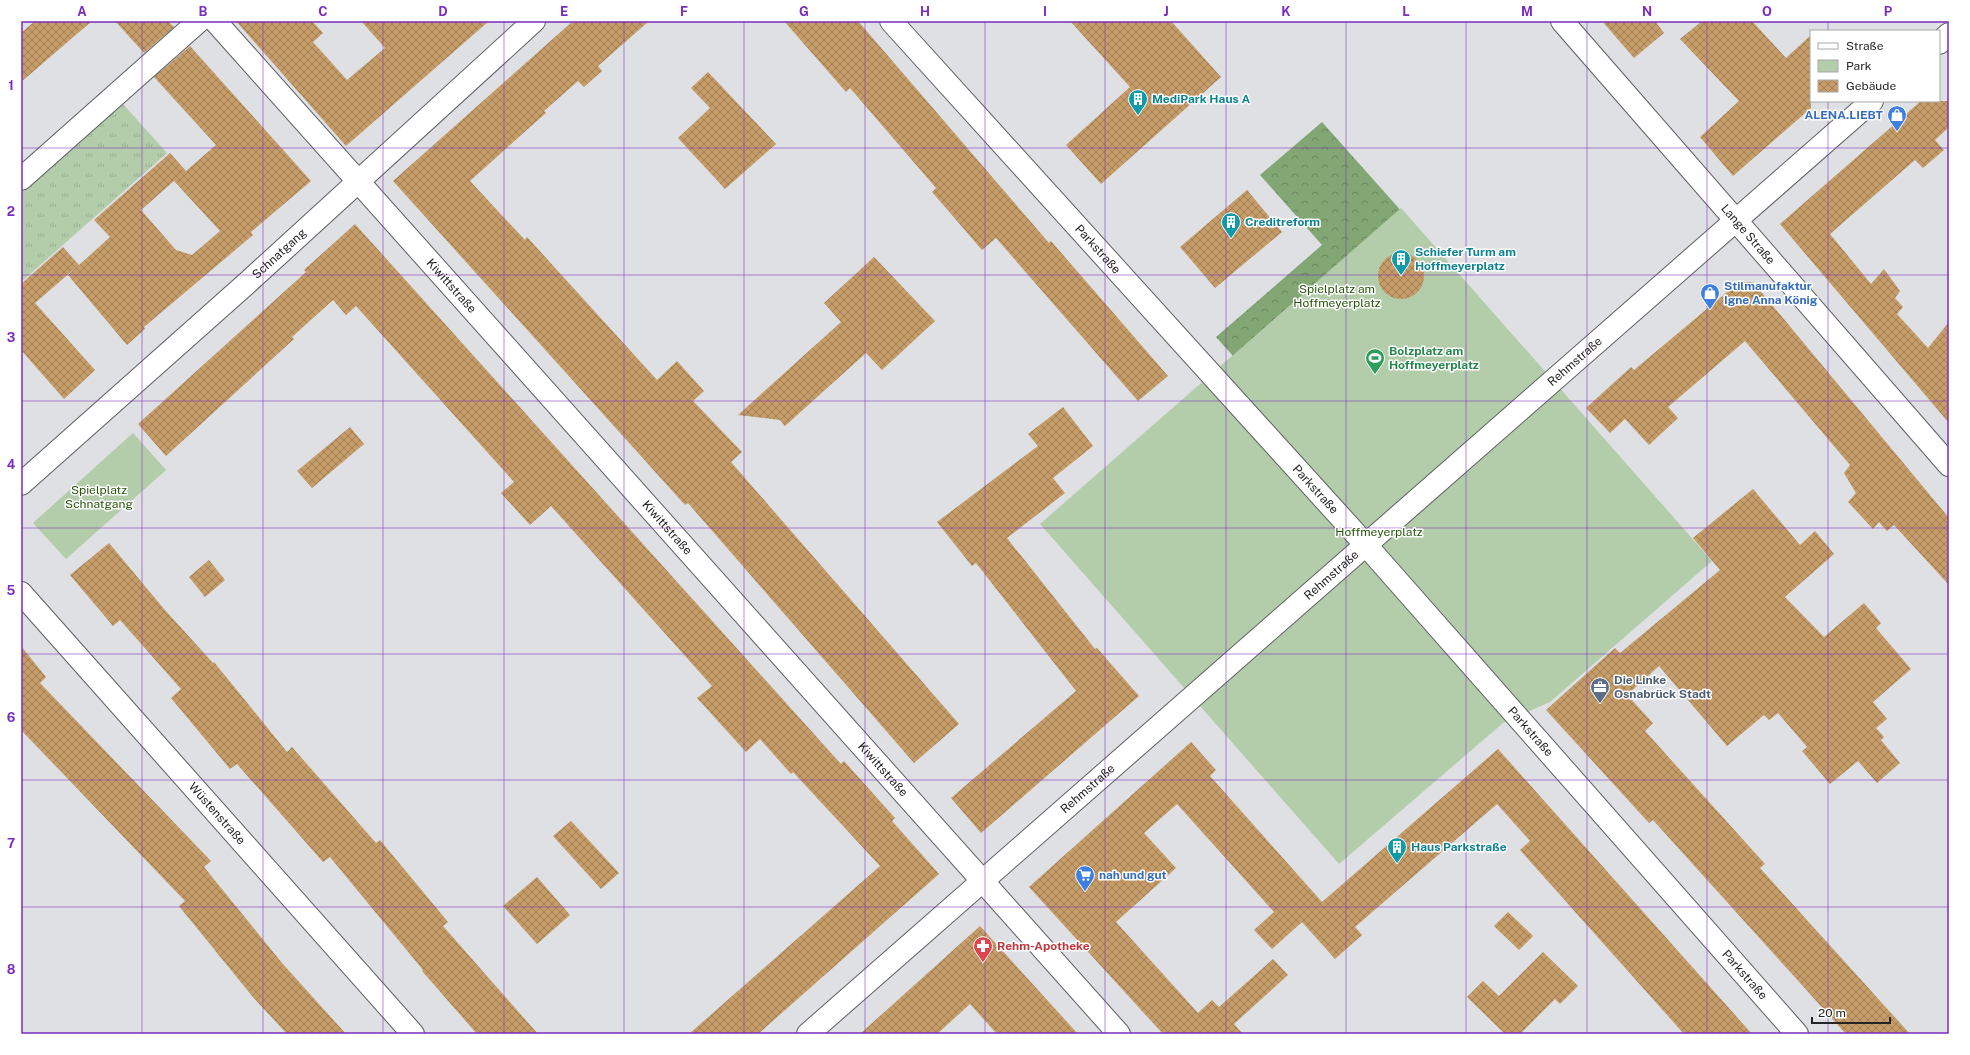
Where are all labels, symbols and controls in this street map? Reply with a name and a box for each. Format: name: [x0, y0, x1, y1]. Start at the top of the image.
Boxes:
text: A: [77, 4, 87, 19]
text: B: [199, 4, 208, 19]
text: C: [318, 4, 328, 19]
text: D: [438, 4, 448, 19]
text: E: [560, 4, 568, 19]
text: F: [680, 4, 688, 19]
text: G: [799, 4, 809, 19]
text: H: [920, 4, 930, 19]
text: I: [1043, 4, 1047, 19]
text: J: [1163, 4, 1169, 19]
text: K: [1281, 4, 1291, 19]
text: L: [1402, 4, 1410, 19]
text: M: [1521, 4, 1533, 19]
text: N: [1642, 4, 1652, 19]
text: O: [1762, 4, 1772, 19]
text: P: [1884, 4, 1893, 19]
legend: [1810, 30, 1940, 102]
text: Straße: [1846, 39, 1884, 53]
text: Park: [1846, 59, 1872, 73]
text: 1: [8, 78, 14, 93]
text: Gebäude: [1846, 79, 1896, 93]
building icon: MediPark Haus A: [1127, 88, 1149, 116]
place label: MediPark Haus A: [1152, 92, 1250, 106]
shop icon: ALENA.LIEBT: [1886, 104, 1908, 132]
place label: ALENA.LIEBT: [1805, 108, 1884, 122]
street label: Lange Straße: [1718, 202, 1778, 267]
text: 2: [7, 204, 15, 219]
building icon: Creditreform: [1220, 211, 1242, 239]
place label: Creditreform: [1245, 215, 1320, 229]
street label: Parkstraße: [1072, 222, 1124, 277]
street label: Schnatgang: [249, 226, 309, 282]
place label: Schiefer Turm am Hoffmeyerplatz: [1415, 245, 1516, 273]
building icon: Schiefer Turm am Hoffmeyerplatz: [1390, 248, 1412, 276]
street label: Kiwittstraße: [424, 256, 479, 316]
place label: Stilmanufaktur Igne Anna König: [1724, 279, 1818, 307]
park label: Spielplatz am Hoffmeyerplatz: [1293, 282, 1381, 310]
shop icon: Stilmanufaktur Igne Anna König: [1699, 282, 1721, 310]
text: 3: [7, 330, 16, 345]
street label: Rehmstraße: [1545, 334, 1605, 389]
place label: Bolzplatz am Hoffmeyerplatz: [1389, 344, 1479, 372]
sports icon: Bolzplatz am Hoffmeyerplatz: [1364, 347, 1386, 375]
text: 4: [7, 457, 16, 472]
street label: Parkstraße: [1290, 462, 1341, 517]
park label: Spielplatz Schnatgang: [65, 483, 133, 511]
street label: Kiwittstraße: [639, 498, 695, 558]
park label: Hoffmeyerplatz: [1335, 525, 1423, 539]
street label: Rehmstraße: [1301, 547, 1361, 603]
text: 5: [7, 583, 16, 598]
place label: Die Linke Osnabrück Stadt: [1614, 673, 1711, 701]
office icon: Die Linke Osnabrück Stadt: [1589, 676, 1611, 704]
street label: Parkstraße: [1505, 704, 1556, 759]
text: 6: [7, 710, 16, 725]
street label: Kiwittstraße: [855, 739, 911, 799]
street label: Rehmstraße: [1058, 761, 1118, 816]
street label: Wüstenstraße: [186, 780, 248, 847]
text: 7: [7, 836, 15, 851]
building icon: Haus Parkstraße: [1386, 836, 1408, 864]
place label: Haus Parkstraße: [1411, 840, 1507, 854]
supermarket icon: nah und gut: [1074, 864, 1096, 892]
place label: nah und gut: [1099, 868, 1167, 882]
pharmacy icon: Rehm-Apotheke: [972, 935, 994, 963]
place label: Rehm-Apotheke: [997, 939, 1090, 953]
street label: Parkstraße: [1719, 947, 1770, 1002]
text: 8: [7, 962, 16, 977]
scale bar: [1812, 999, 1890, 1025]
text: 20 m: [1818, 1006, 1846, 1020]

